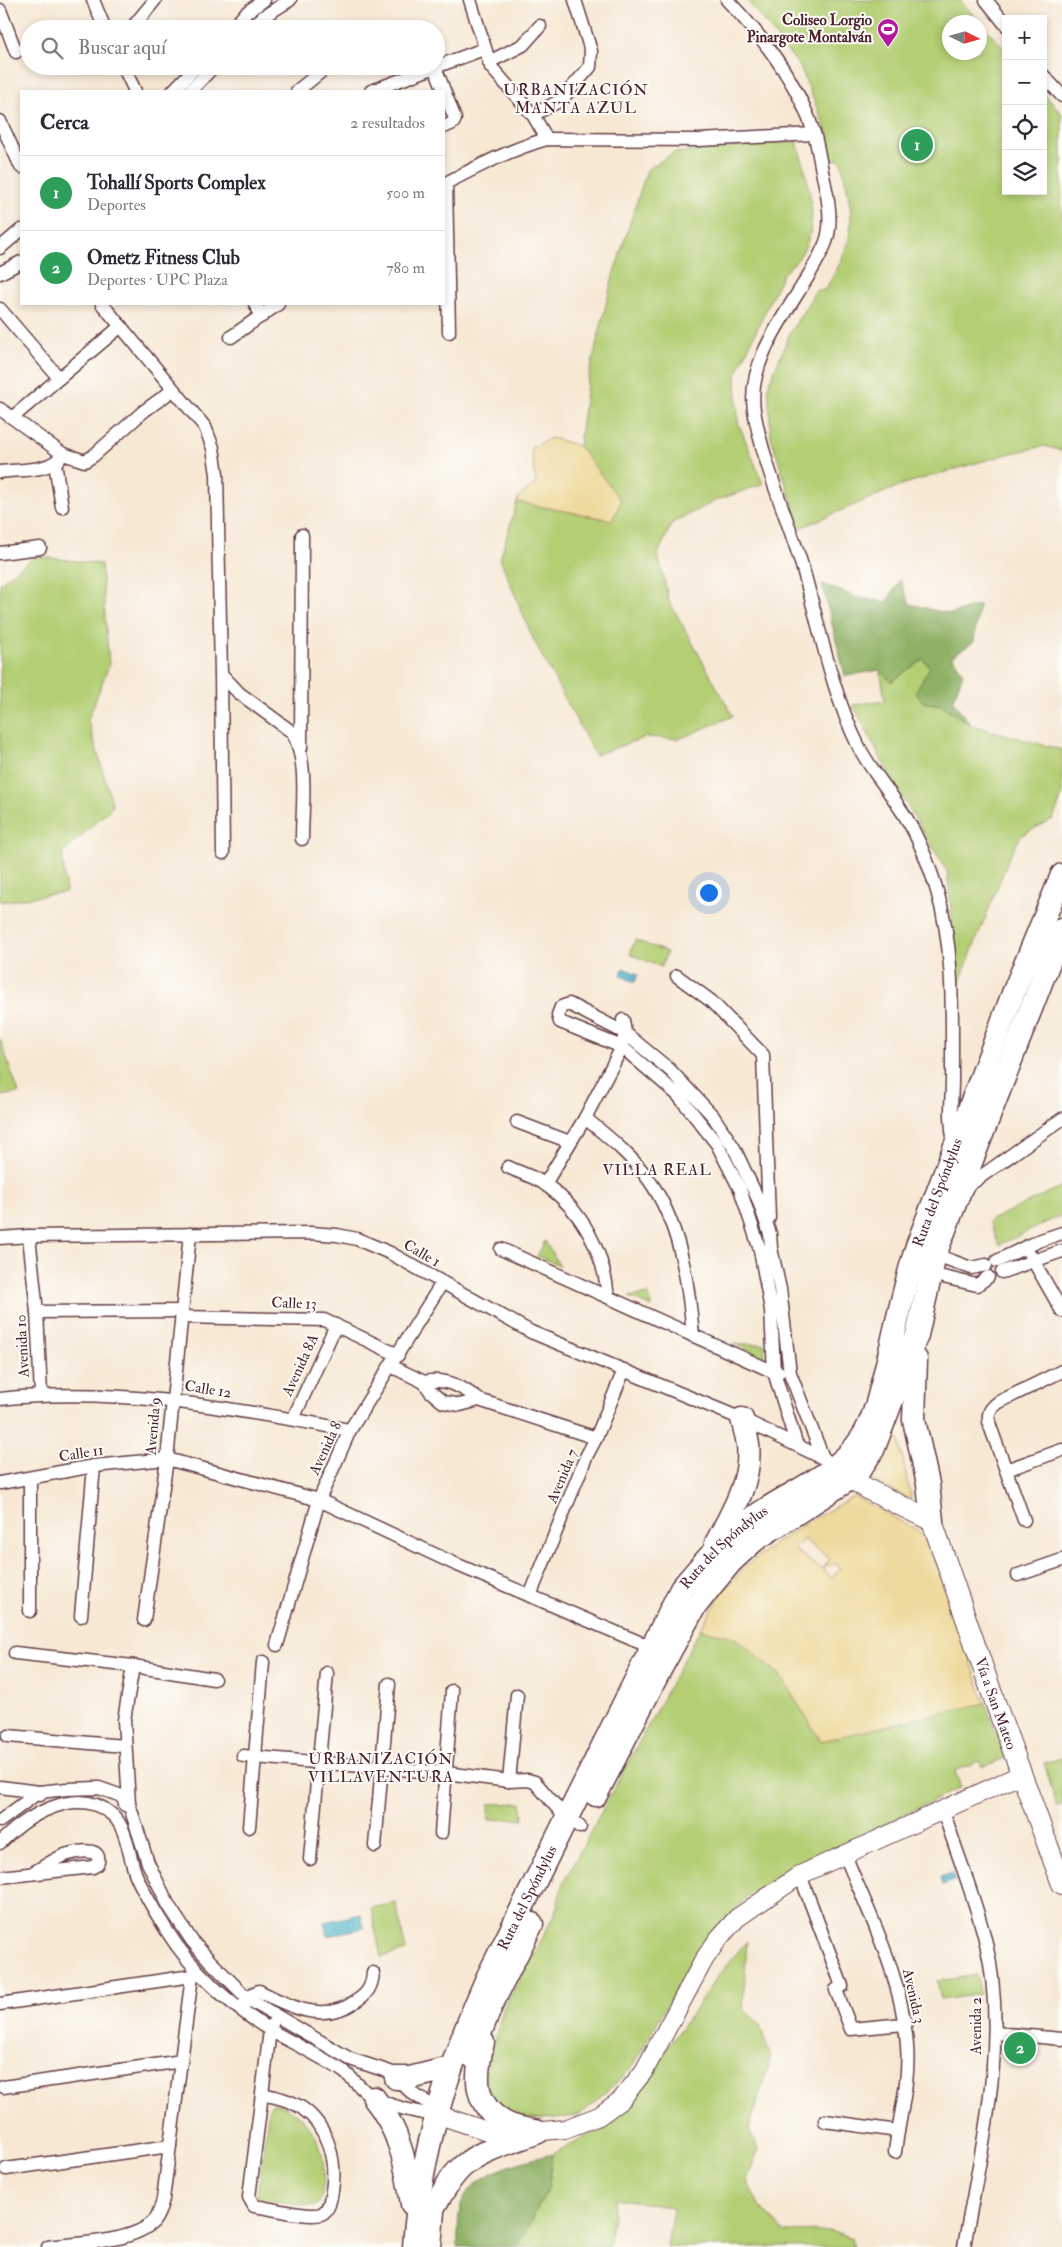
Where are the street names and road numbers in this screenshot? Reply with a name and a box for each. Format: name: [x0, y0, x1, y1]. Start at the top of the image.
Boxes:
street label: Ruta del Spóndylus: [909, 1136, 967, 1250]
street label: Calle 1: [400, 1235, 444, 1272]
street label: Calle 13: [271, 1293, 317, 1314]
street label: Avenida 10: [11, 1314, 34, 1379]
street label: Avenida 8A: [277, 1331, 323, 1400]
street label: Calle 12: [183, 1376, 233, 1403]
street label: Avenida 9: [141, 1396, 165, 1457]
street label: Avenida 8: [304, 1418, 346, 1479]
street label: Calle 11: [57, 1441, 105, 1466]
street label: Avenida 7: [542, 1446, 582, 1507]
street label: Ruta del Spóndylus: [676, 1501, 772, 1593]
street label: Vía a San Mateo: [970, 1655, 1021, 1752]
street label: Ruta del Spóndylus: [493, 1842, 562, 1953]
street label: Avenida 3: [898, 1966, 929, 2025]
street label: Avenida 2: [967, 1997, 986, 2056]

